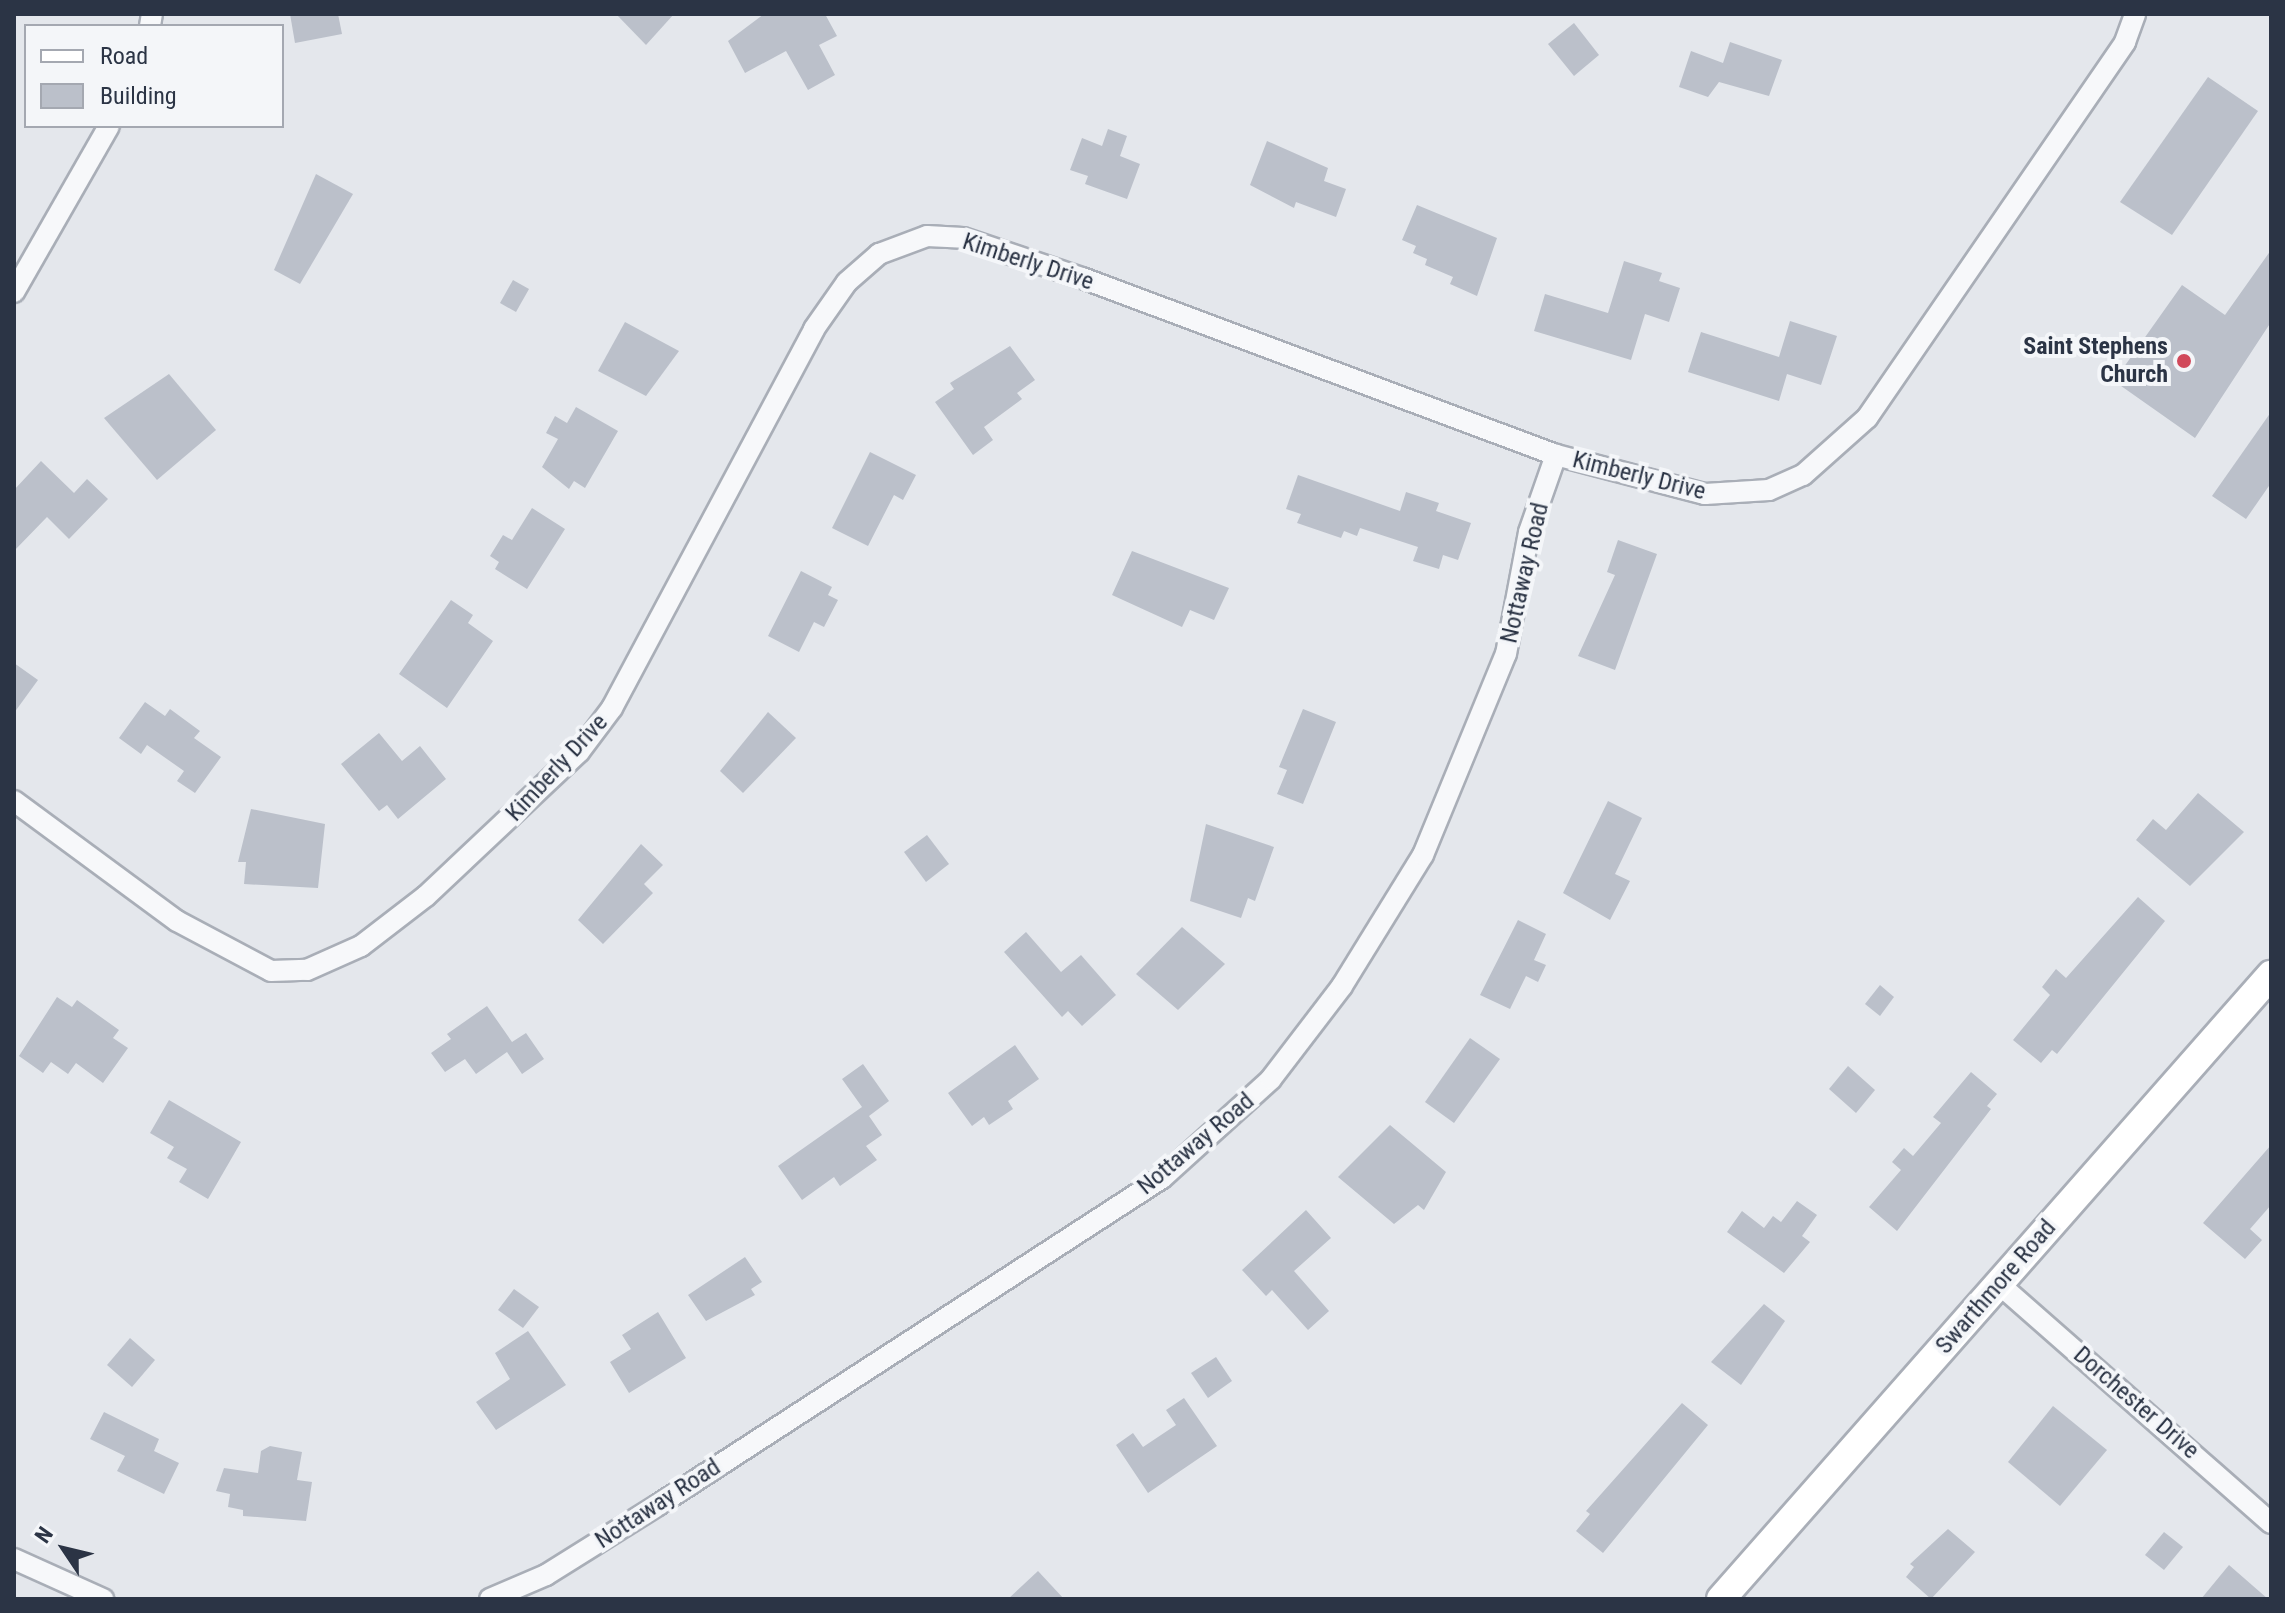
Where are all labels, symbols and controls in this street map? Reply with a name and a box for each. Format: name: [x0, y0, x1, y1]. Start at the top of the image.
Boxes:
legend: [24, 24, 284, 128]
text: Road: [100, 42, 148, 70]
text: Building: [100, 82, 177, 110]
street label: Kimberly Drive: [959, 227, 1097, 297]
place label: Saint Stephens Church: [2023, 333, 2168, 389]
marker: Saint Stephens Church: [2175, 352, 2193, 370]
street label: Kimberly Drive: [1570, 446, 1708, 506]
street label: Nottaway Road: [1495, 500, 1555, 646]
street label: Kimberly Drive: [500, 708, 614, 828]
street label: Nottaway Road: [1132, 1087, 1260, 1201]
street label: Swarthmore Road: [1930, 1214, 2062, 1360]
street label: Dorchester Drive: [2067, 1341, 2205, 1465]
street label: Nottaway Road: [590, 1453, 726, 1555]
north arrow: [24, 1509, 104, 1589]
text: N: [30, 1522, 58, 1548]

